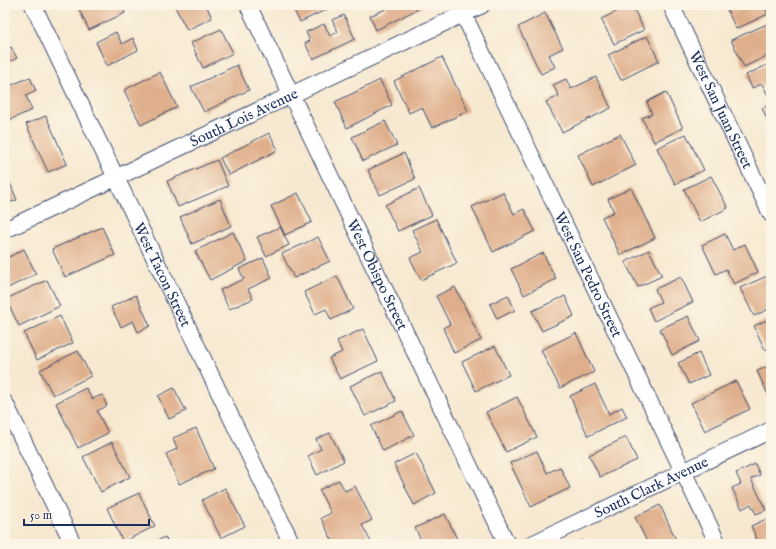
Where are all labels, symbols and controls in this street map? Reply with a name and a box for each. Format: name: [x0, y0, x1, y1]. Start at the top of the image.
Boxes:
street label: West San Juan Street: [685, 48, 757, 172]
street label: South Lois Avenue: [187, 84, 301, 151]
street label: West San Pedro Street: [550, 209, 627, 340]
street label: West Obispo Street: [343, 216, 412, 333]
street label: West Tacon Street: [129, 219, 196, 330]
street label: South Clark Avenue: [591, 452, 711, 522]
scale bar: [24, 501, 149, 527]
text: 50 m: [30, 508, 52, 523]

